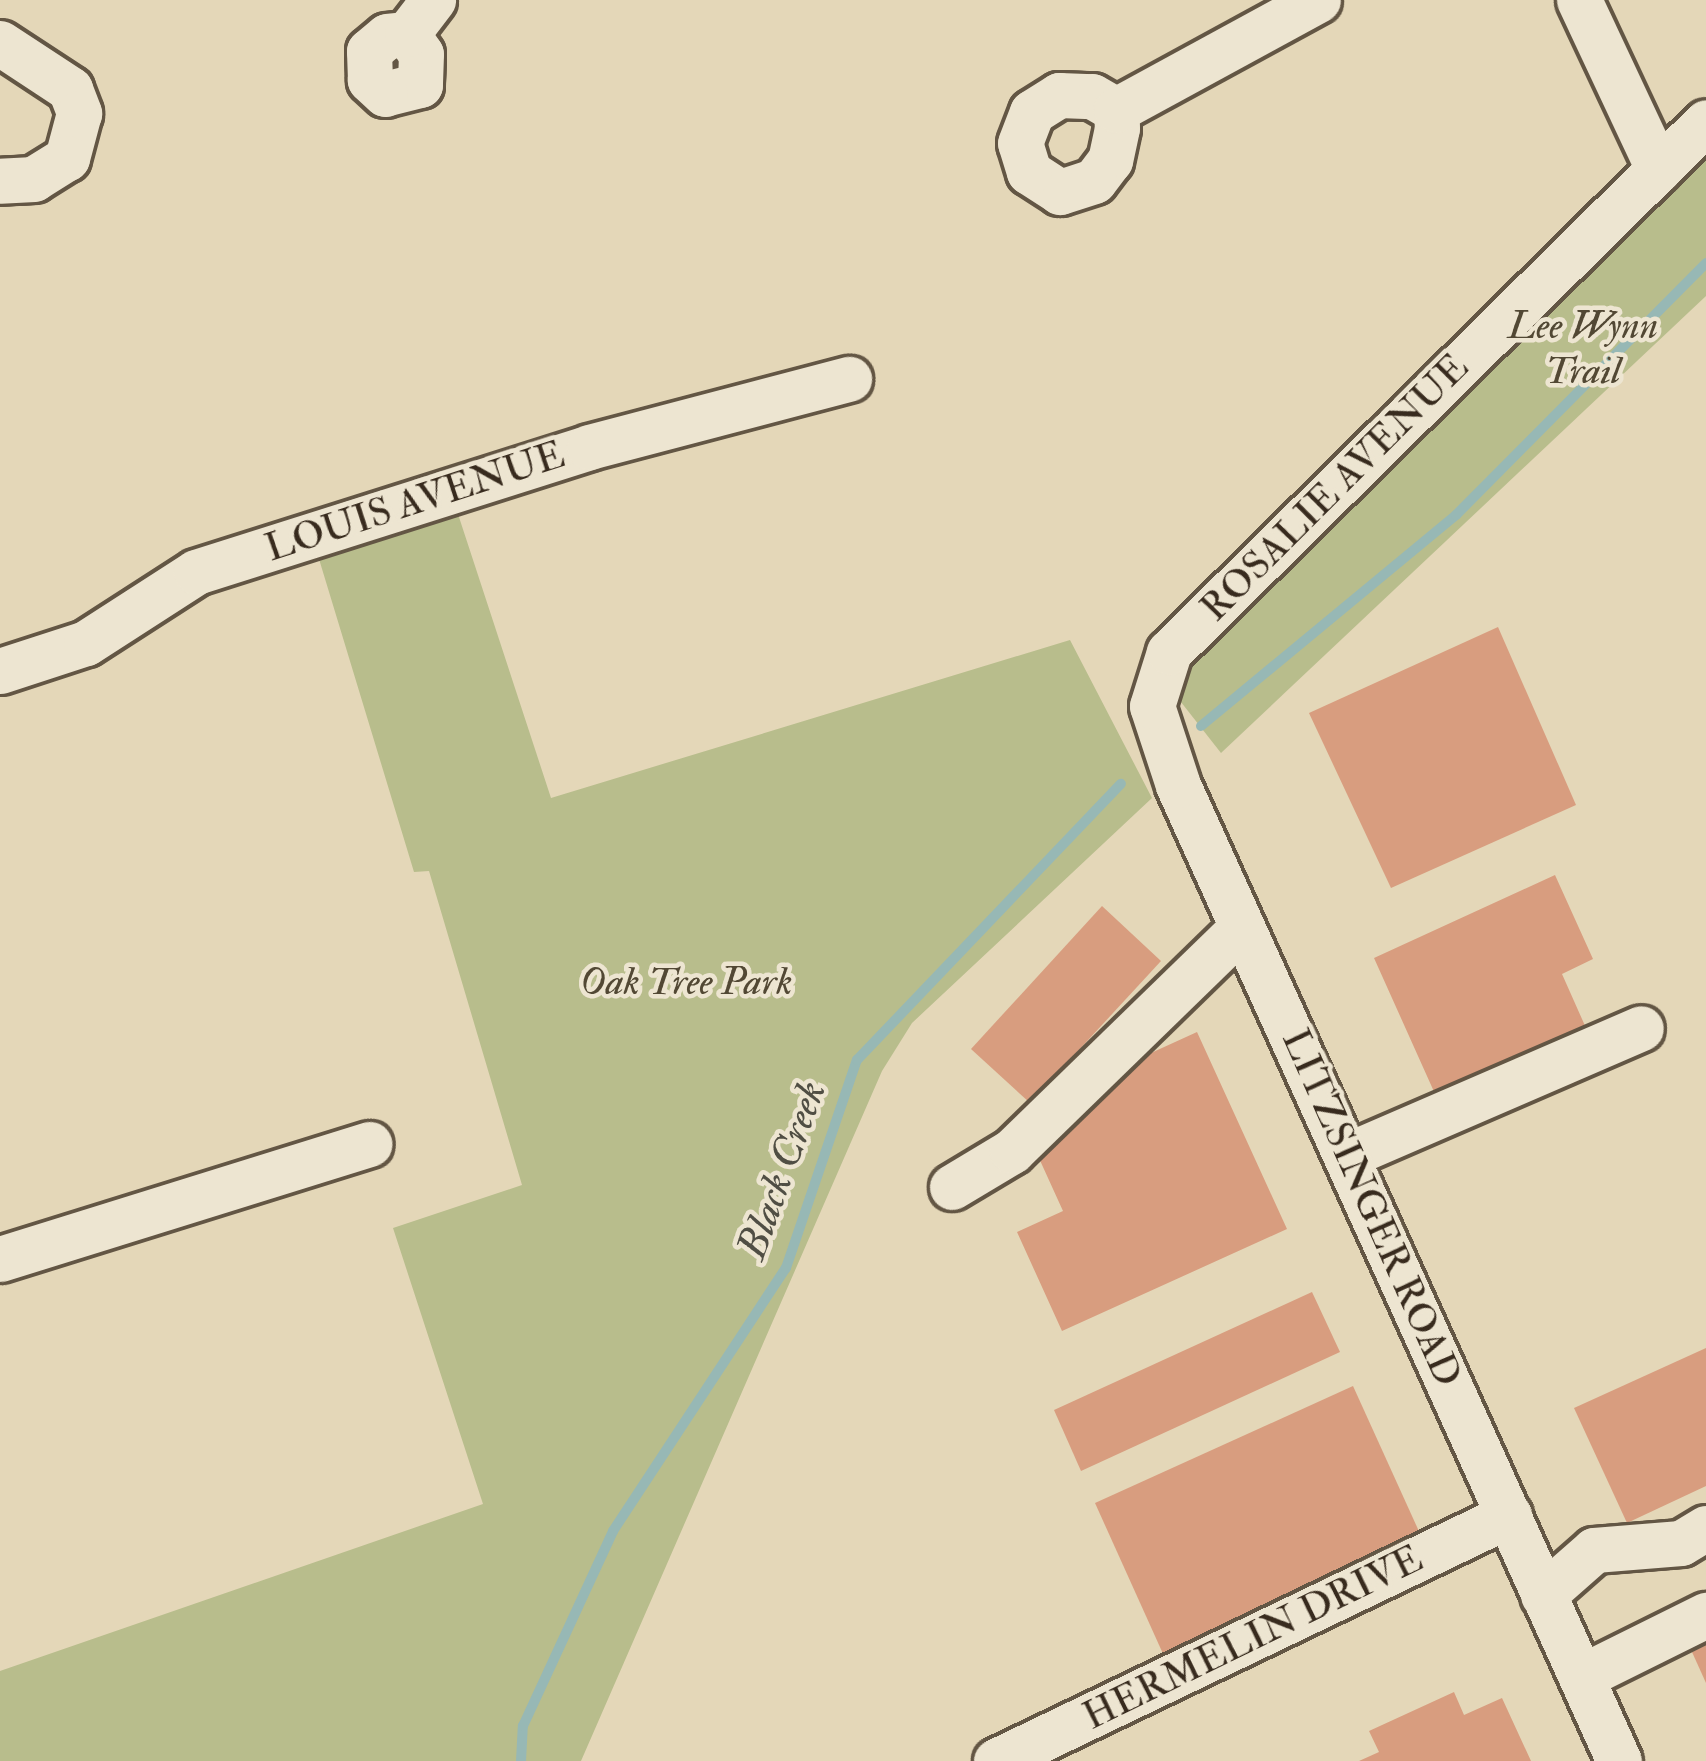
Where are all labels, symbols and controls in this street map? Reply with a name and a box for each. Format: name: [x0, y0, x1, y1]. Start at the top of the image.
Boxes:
park label: Lee Wynn Trail: [1508, 304, 1658, 395]
street label: ROSALIE AVENUE: [1191, 344, 1479, 632]
street label: LOUIS AVENUE: [260, 432, 570, 572]
park label: Oak Tree Park: [579, 959, 793, 1005]
street label: LITZSINGER ROAD: [1271, 1022, 1471, 1394]
water label: Black Creek: [727, 1074, 837, 1266]
street label: HERMELIN DRIVE: [1076, 1536, 1430, 1740]

